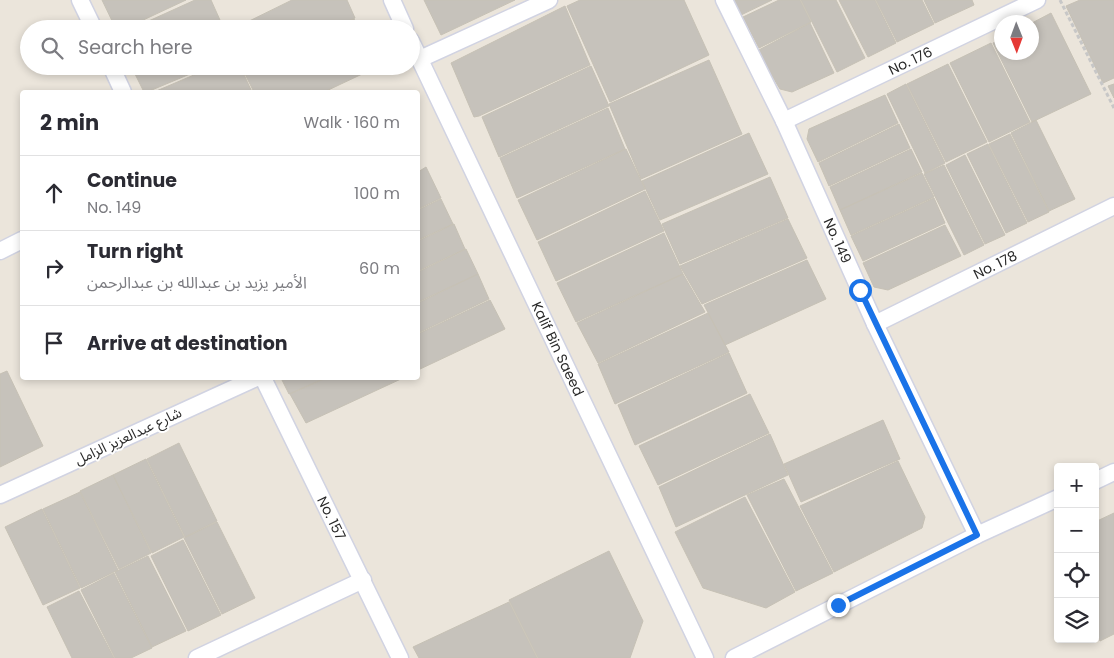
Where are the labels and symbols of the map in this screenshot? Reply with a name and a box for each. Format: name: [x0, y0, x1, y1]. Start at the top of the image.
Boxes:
north arrow: [994, 15, 1039, 60]
street label: No. 176: [885, 41, 936, 80]
street label: No. 149: [819, 215, 856, 266]
street label: No. 178: [970, 245, 1021, 284]
route start: [849, 279, 872, 302]
street label: Kalif Bin Saeed: [527, 298, 589, 399]
street label: شارع عبدالعزيز الزامل: [71, 402, 185, 471]
street label: No. 157: [312, 493, 351, 544]
route end: [827, 594, 850, 617]

